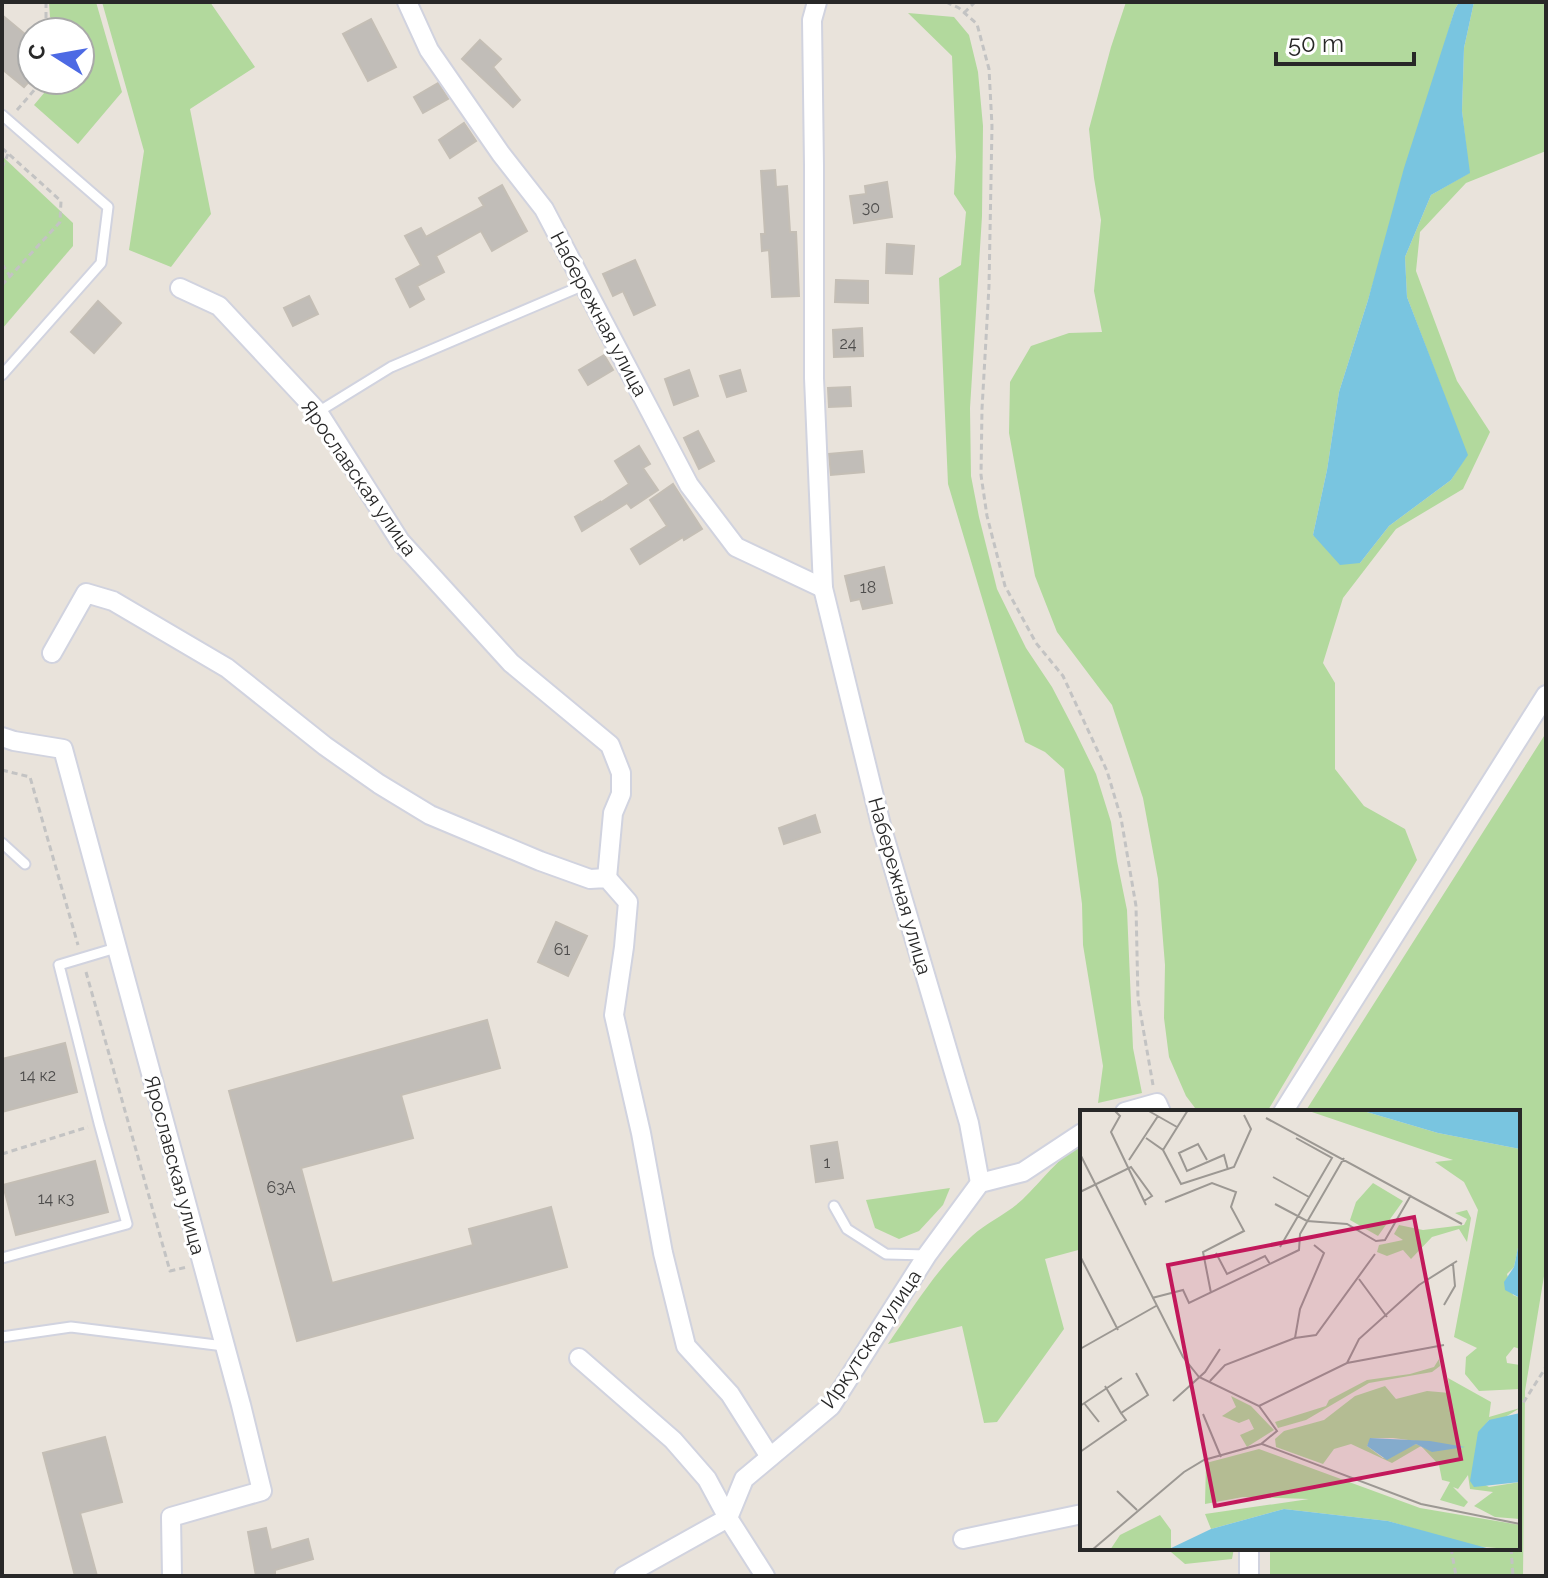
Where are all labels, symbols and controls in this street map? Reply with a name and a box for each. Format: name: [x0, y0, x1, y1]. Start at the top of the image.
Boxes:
north arrow: [16, 16, 96, 96]
scale bar: [1276, 16, 1414, 66]
text: 50 m: [1288, 29, 1344, 58]
text: С: [22, 42, 51, 62]
house number: 30: [862, 198, 880, 217]
street label: Набережная улица: [545, 227, 653, 401]
house number: 24: [839, 334, 857, 353]
street label: Ярославская улица: [296, 395, 422, 561]
house number: 18: [860, 578, 876, 597]
street label: Набережная улица: [863, 795, 937, 977]
house number: 61: [554, 940, 570, 959]
house number: 14 к2: [20, 1066, 56, 1085]
street label: Ярославская улица: [140, 1073, 210, 1257]
inset map: [1080, 1110, 1520, 1550]
house number: 1: [824, 1153, 831, 1172]
house number: 63А: [266, 1178, 296, 1197]
house number: 14 к3: [38, 1189, 74, 1208]
street label: Иркутская улица: [816, 1265, 926, 1413]

